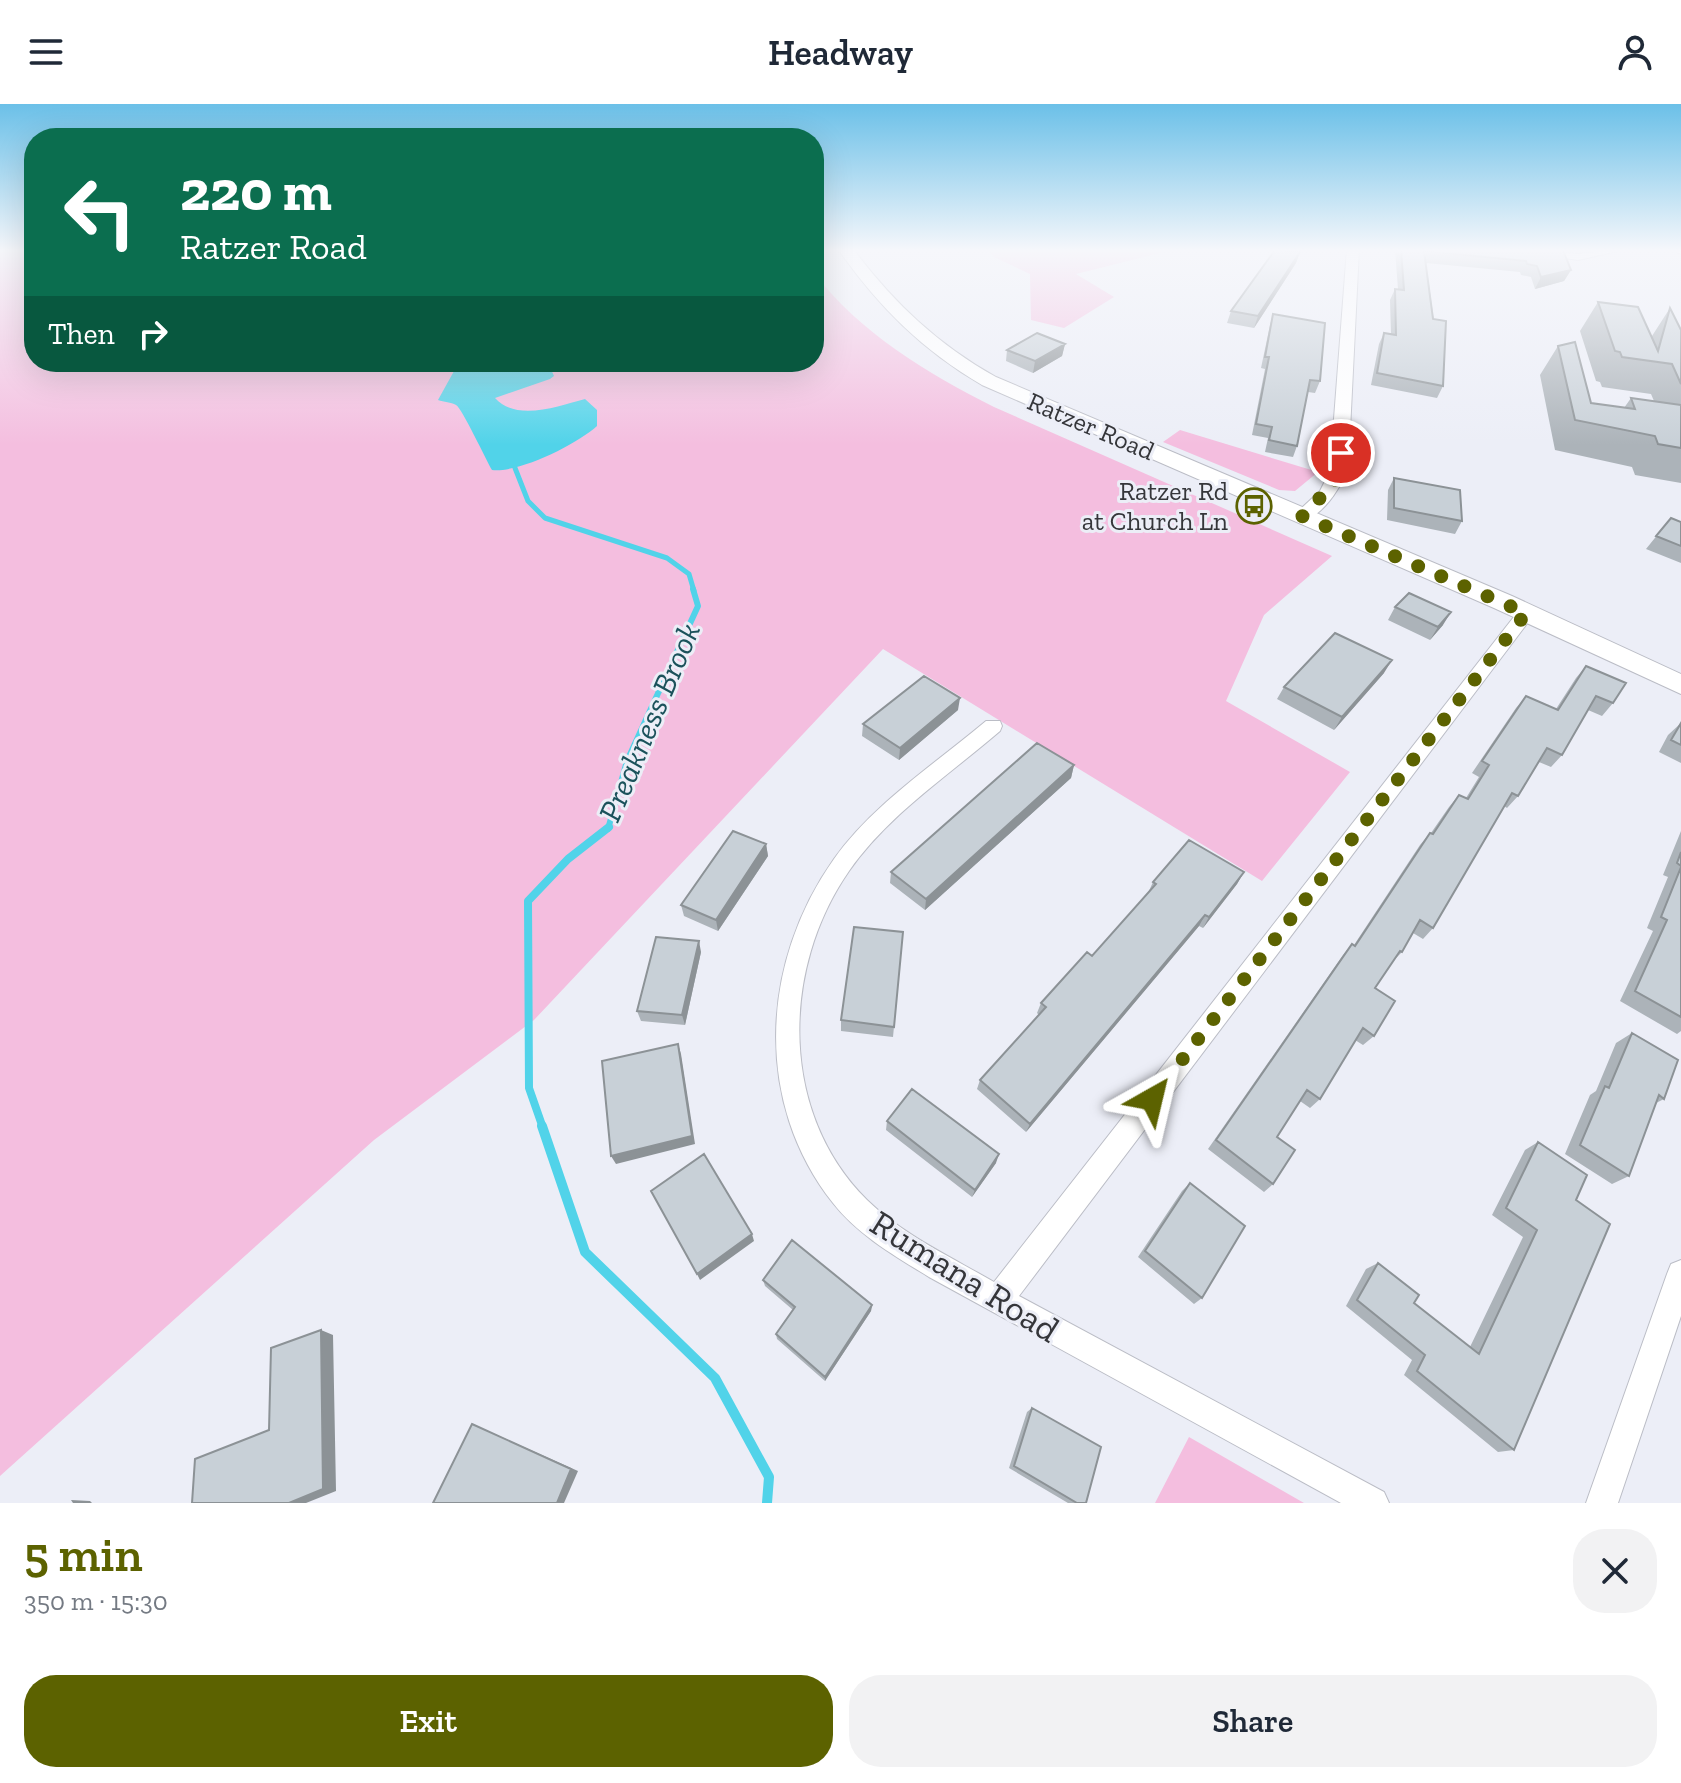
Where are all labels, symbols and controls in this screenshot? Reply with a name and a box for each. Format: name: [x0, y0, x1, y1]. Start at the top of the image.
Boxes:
icon: menu: [24, 30, 68, 74]
icon: person: [1613, 30, 1657, 74]
text: Headway: [768, 31, 913, 74]
text: 220 m: [180, 157, 332, 224]
icon: left: [48, 160, 152, 264]
text: Ratzer Road: [180, 225, 367, 268]
icon: right: [131, 312, 175, 356]
text: Then: [48, 316, 115, 352]
street label: Ratzer Road: [1023, 385, 1159, 467]
pin: [1307, 419, 1375, 487]
icon: arrive: [1319, 431, 1363, 475]
place label: Ratzer Rd at Church Ln: [1082, 475, 1228, 537]
bus stop icon: Ratzer Rd at Church Ln: [1235, 487, 1273, 525]
water label: Preakness Brook: [590, 617, 708, 827]
position arrow: [1110, 1057, 1194, 1141]
street label: Rumana Road: [863, 1201, 1068, 1351]
text: 5 min: [24, 1526, 143, 1583]
button: close: [1573, 1529, 1657, 1613]
text: 350 m · 15:30: [24, 1585, 168, 1617]
button: Exit: [24, 1675, 833, 1767]
button: Share: [849, 1675, 1657, 1767]

